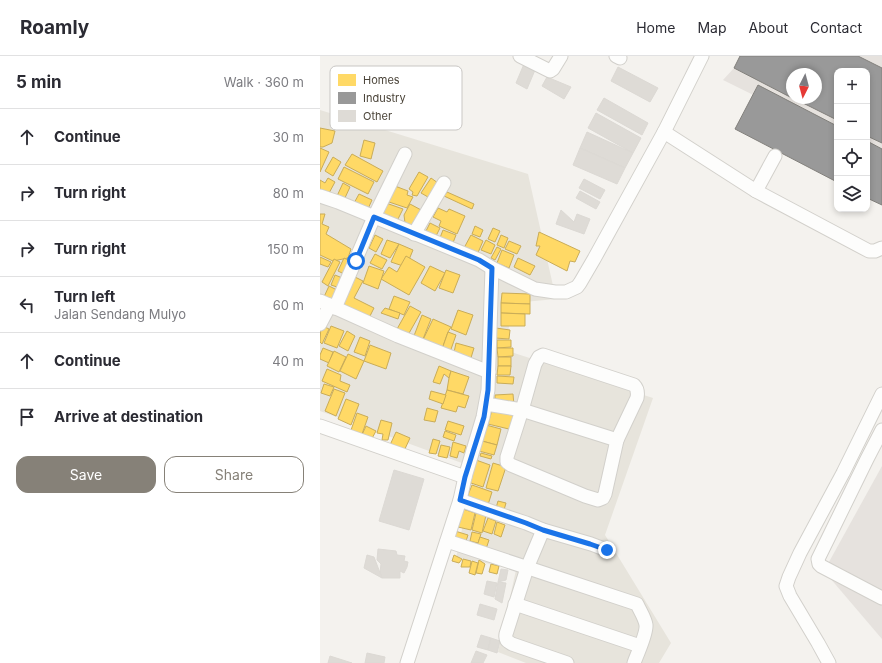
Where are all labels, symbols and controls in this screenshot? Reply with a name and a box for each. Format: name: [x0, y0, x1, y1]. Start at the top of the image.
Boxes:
text: Roamly: [20, 16, 89, 39]
text: Home: [636, 19, 675, 36]
text: Map: [697, 19, 727, 36]
text: About: [749, 19, 788, 36]
text: Contact: [810, 19, 862, 36]
legend: [330, 66, 462, 130]
north arrow: [786, 68, 822, 104]
map controls: [834, 68, 870, 212]
button: +: [834, 68, 870, 104]
text: 5 min: [16, 72, 62, 92]
text: Homes: [363, 73, 400, 87]
text: Walk · 360 m: [224, 74, 304, 90]
text: Industry: [363, 91, 406, 105]
button: −: [834, 104, 870, 140]
text: Other: [363, 109, 392, 123]
icon: ahead: [16, 126, 38, 148]
text: Continue: [54, 127, 121, 146]
text: 30 m: [273, 129, 304, 145]
button: locate: [834, 140, 870, 176]
button: layers: [834, 176, 870, 212]
icon: right: [16, 182, 38, 204]
text: Turn right: [54, 183, 126, 202]
text: 80 m: [273, 185, 304, 201]
icon: right: [16, 238, 38, 260]
text: Turn right: [54, 239, 126, 258]
text: 150 m: [268, 241, 304, 257]
route start: [347, 252, 365, 270]
text: Turn left: [54, 287, 115, 306]
icon: left: [16, 294, 38, 316]
text: 60 m: [273, 297, 304, 313]
text: Jalan Sendang Mulyo: [54, 306, 186, 322]
icon: ahead: [16, 350, 38, 372]
text: Continue: [54, 351, 121, 370]
text: 40 m: [272, 353, 304, 369]
icon: arrive: [16, 406, 38, 428]
text: Arrive at destination: [54, 407, 203, 426]
button: Save: [16, 456, 156, 493]
button: Share: [164, 456, 304, 493]
route end: [598, 541, 616, 559]

